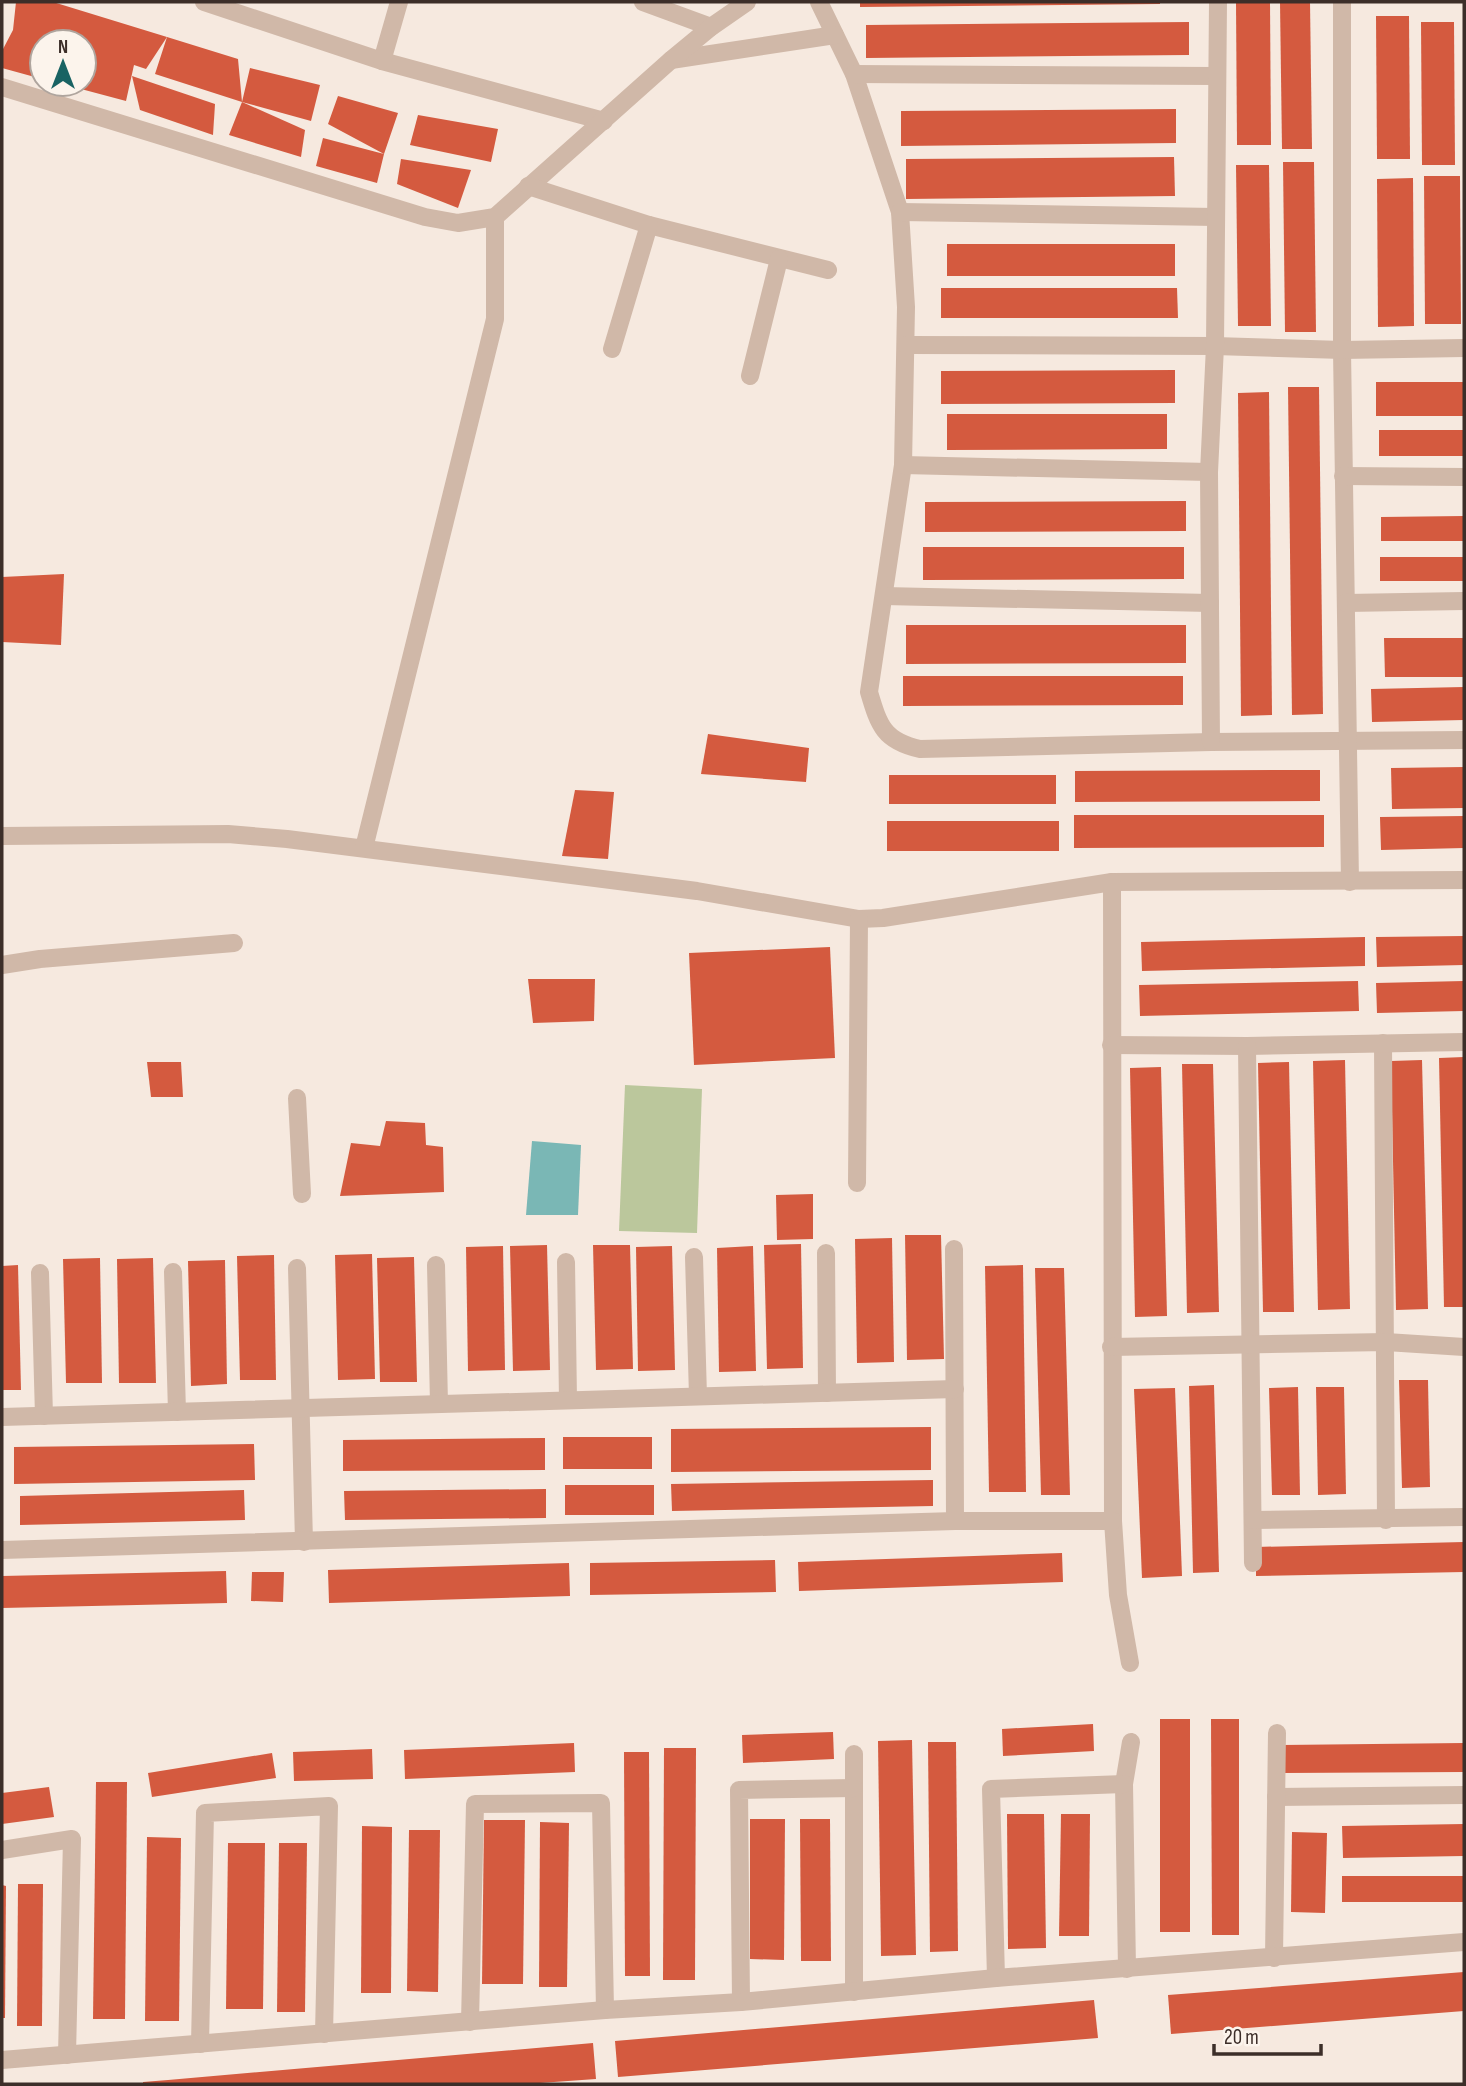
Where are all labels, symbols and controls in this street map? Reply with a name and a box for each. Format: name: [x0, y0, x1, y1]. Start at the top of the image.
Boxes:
north arrow: [28, 28, 98, 98]
text: N: [58, 36, 68, 59]
scale bar: [1214, 2012, 1321, 2056]
text: 20 m: [1224, 2025, 1259, 2050]

